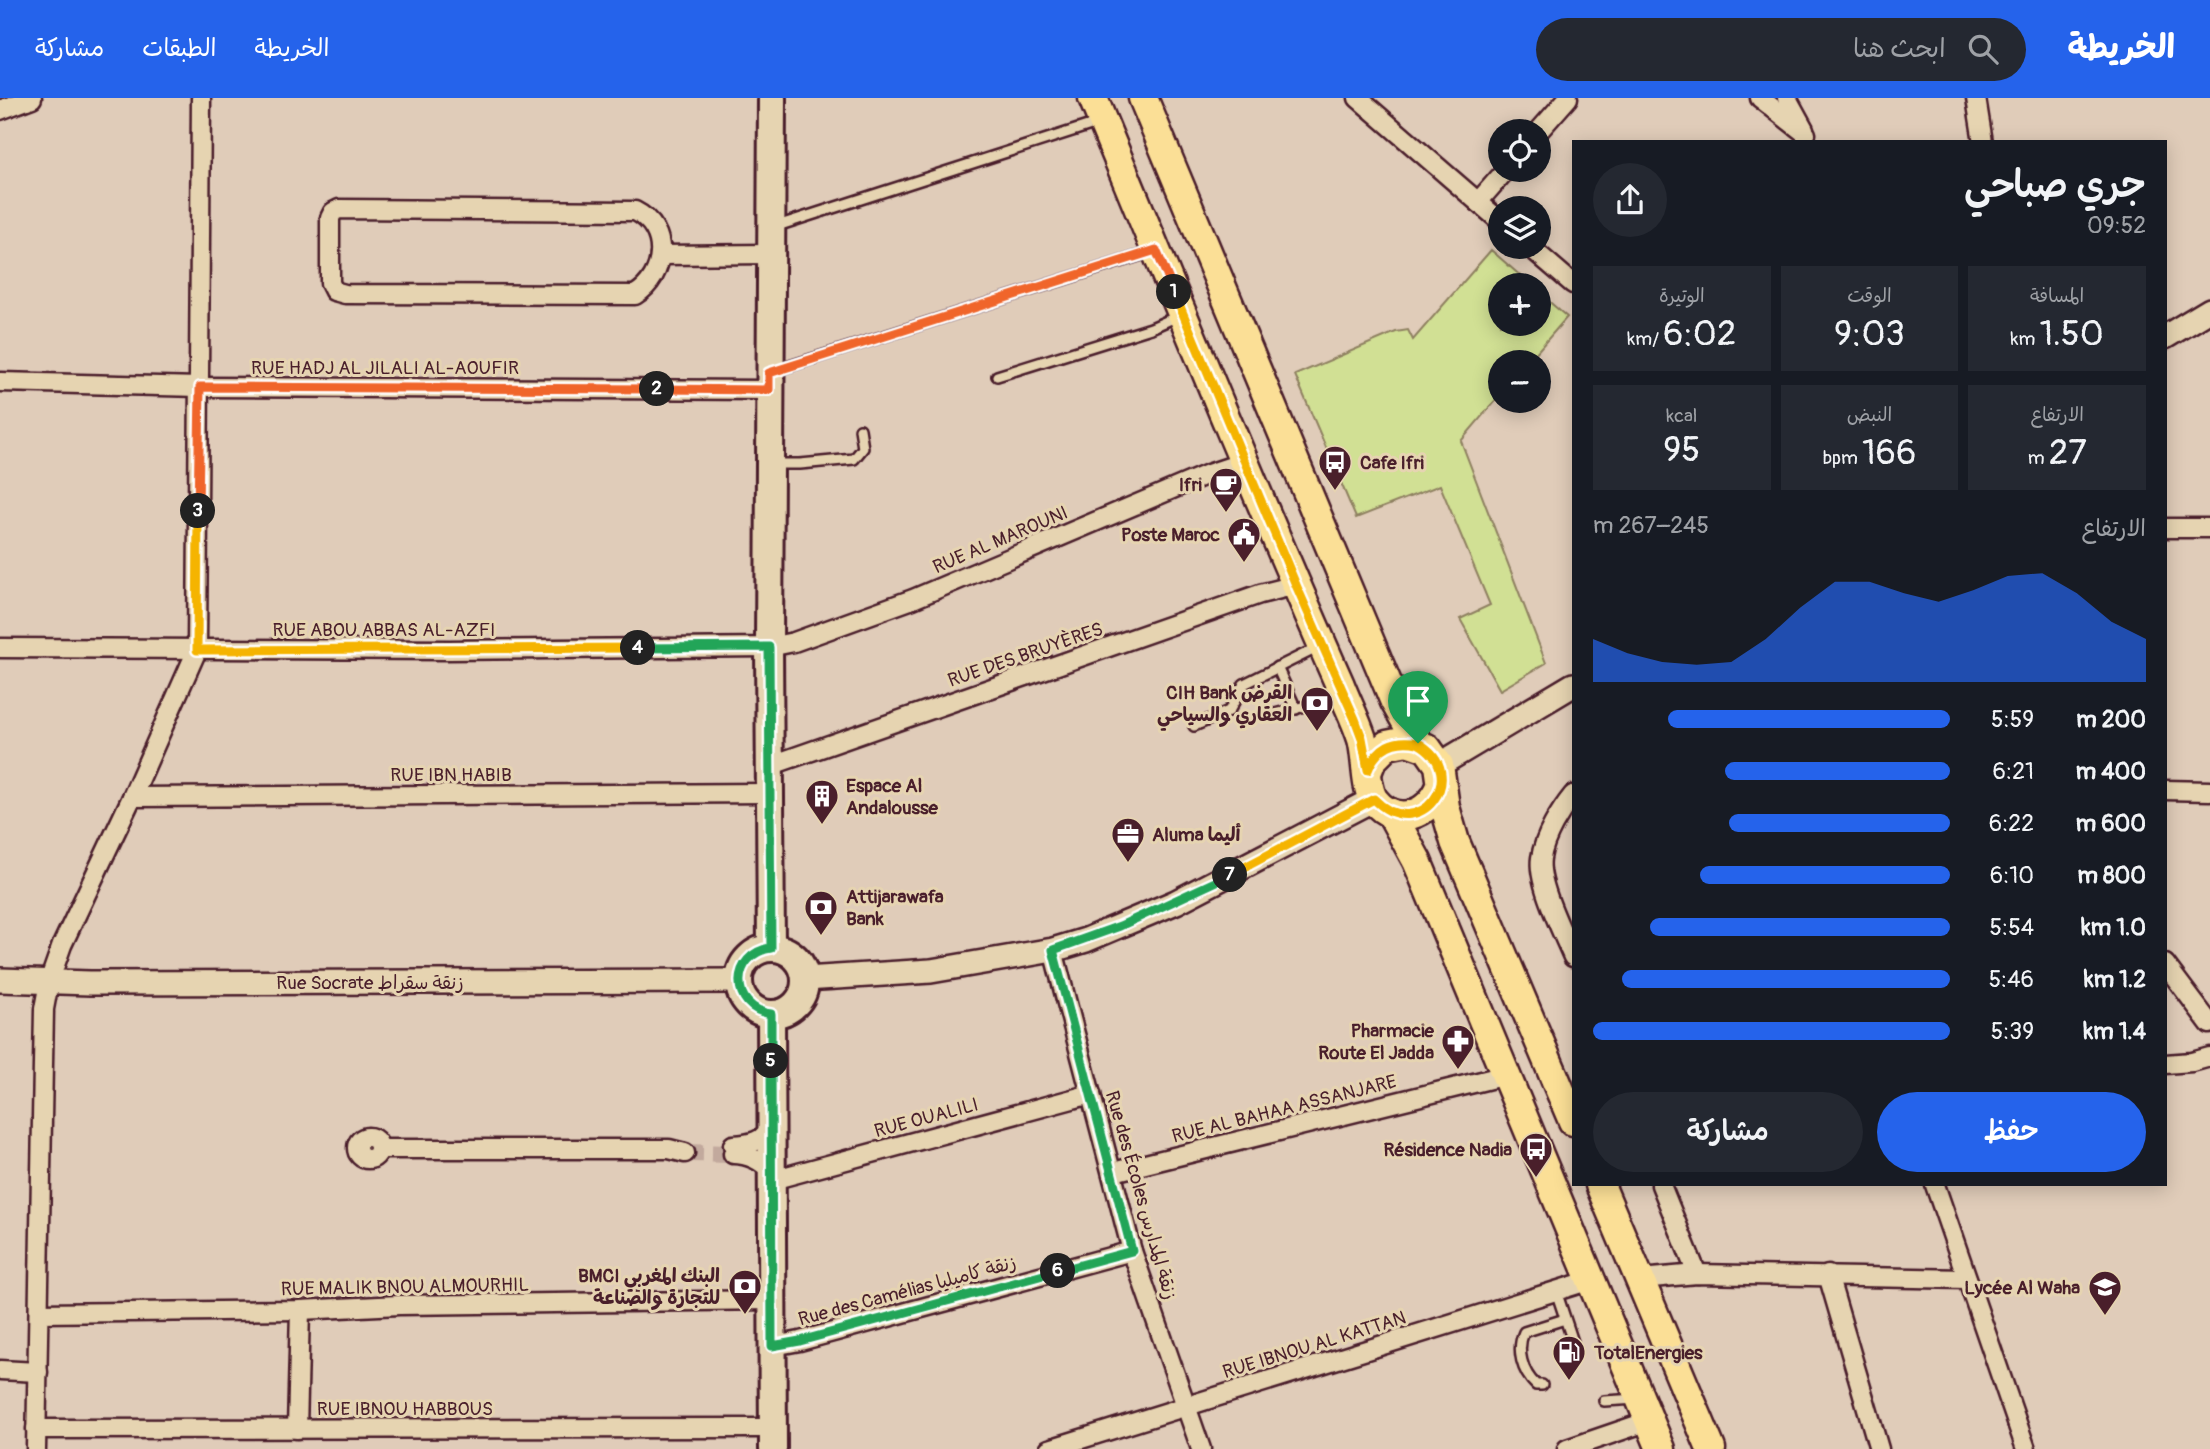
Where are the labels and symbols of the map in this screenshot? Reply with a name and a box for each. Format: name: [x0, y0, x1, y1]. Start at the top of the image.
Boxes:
pin: 1: [1156, 274, 1192, 310]
street label: RUE HADJ AL JILALI AL-AOUFIR: [251, 356, 519, 380]
pin: 2: [640, 372, 674, 406]
bus stop icon: Cafe Ifri: [1316, 443, 1354, 492]
place label: Cafe Ifri: [1360, 451, 1424, 475]
cafe icon: Ifri: [1207, 465, 1245, 514]
place label: Ifri: [1179, 473, 1203, 497]
pin: 3: [180, 494, 216, 528]
street label: RUE AL MAROUNI: [929, 501, 1072, 579]
public building icon: Poste Maroc: [1225, 515, 1263, 564]
place label: Poste Maroc: [1121, 523, 1220, 547]
street label: RUE DES BRUYÈRES: [945, 617, 1106, 693]
street label: RUE ABOU ABBAS AL-AZFI: [273, 618, 495, 642]
pin: 4: [620, 630, 656, 666]
pin: [1388, 671, 1448, 743]
place label: CIH Bank القرض العقاري والسياحي: [1157, 681, 1292, 731]
bank icon: CIH Bank القرض العقاري والسياحي: [1298, 684, 1336, 733]
street label: RUE IBN HABIB: [390, 763, 512, 787]
place label: Espace Al Andalousse: [846, 774, 938, 820]
building icon: Espace Al Andalousse: [803, 777, 841, 826]
office icon: Aluma أليما: [1109, 815, 1147, 864]
place label: Aluma أليما: [1152, 823, 1242, 847]
pin: 7: [1212, 858, 1248, 892]
place label: Attijarawafa Bank: [846, 885, 944, 931]
bank icon: Attijarawafa Bank: [802, 888, 840, 937]
street label: Rue Socrate زنقة سقراط: [276, 971, 464, 995]
place label: Pharmacie Route El Jadda: [1318, 1019, 1435, 1065]
pharmacy icon: Pharmacie Route El Jadda: [1439, 1022, 1477, 1071]
pin: 5: [754, 1044, 788, 1079]
street label: RUE AL BAHAA ASSANJARE: [1169, 1069, 1399, 1149]
street label: Rue des Écoles زنقة المدارس: [1100, 1088, 1182, 1302]
street label: RUE OUALILI: [872, 1093, 981, 1143]
bus stop icon: Résidence Nadia: [1517, 1130, 1555, 1179]
place label: Résidence Nadia: [1383, 1138, 1512, 1162]
street label: Rue des Camélias زنقة كاميليا: [796, 1250, 1019, 1332]
pin: 6: [1040, 1254, 1076, 1288]
place label: BMCI البنك المغربي للتجارة والصناعة: [578, 1264, 720, 1310]
bank icon: BMCI البنك المغربي للتجارة والصناعة: [726, 1267, 764, 1316]
school or university icon: Lycée Al Waha: [2086, 1268, 2124, 1317]
street label: RUE MALIK BNOU ALMOURHIL: [281, 1273, 529, 1301]
place label: Lycée Al Waha: [1964, 1276, 2080, 1300]
street label: RUE IBNOU AL KATTAN: [1220, 1306, 1409, 1384]
fuel station icon: TotalEnergies: [1550, 1333, 1588, 1382]
place label: TotalEnergies: [1593, 1341, 1703, 1365]
street label: RUE IBNOU HABBOUS: [317, 1397, 493, 1421]

